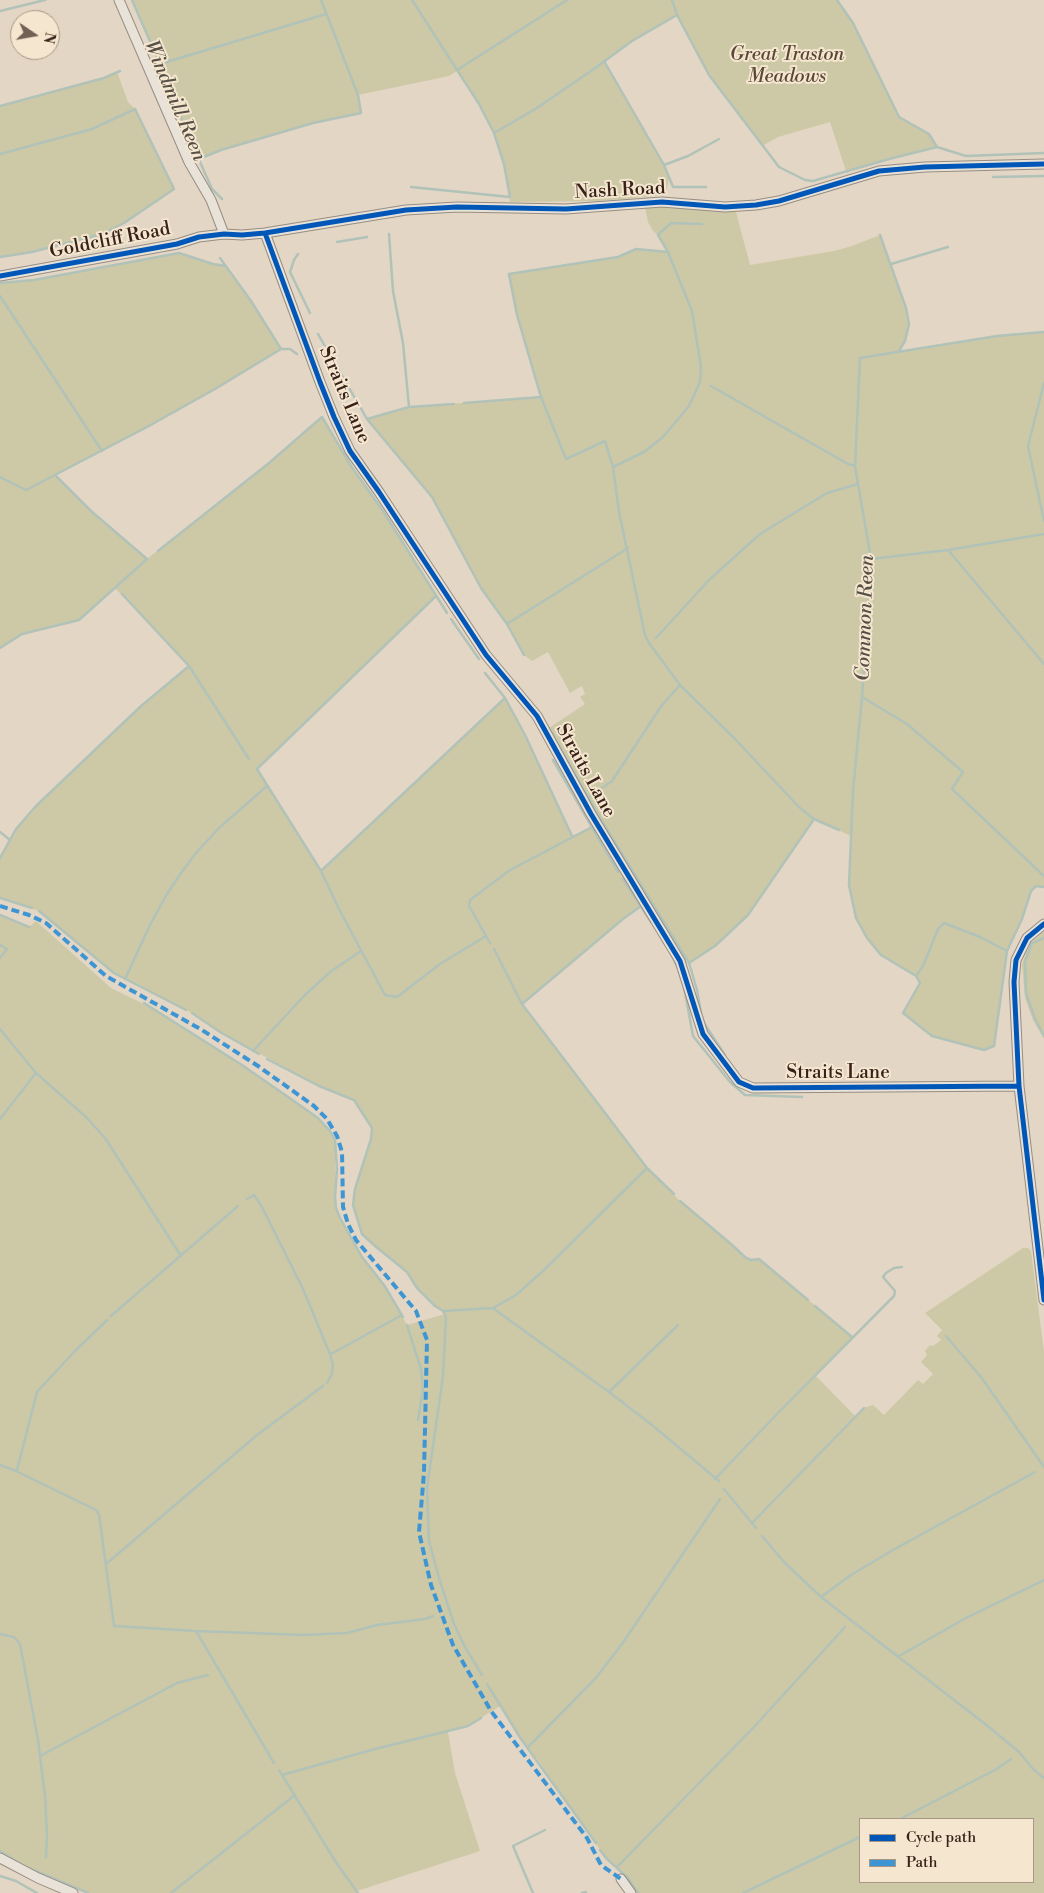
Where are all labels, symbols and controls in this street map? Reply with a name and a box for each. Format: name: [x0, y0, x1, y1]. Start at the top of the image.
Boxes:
north arrow: [10, 10, 60, 60]
text: N: [39, 31, 59, 45]
water label: Windmill Reen: [138, 37, 210, 165]
park label: Great Traston Meadows: [730, 44, 844, 88]
street label: Nash Road: [574, 177, 666, 205]
street label: Goldcliff Road: [48, 218, 172, 264]
street label: Straits Lane: [313, 343, 375, 447]
water label: Common Reen: [852, 554, 880, 682]
street label: Straits Lane: [550, 720, 620, 822]
street label: Straits Lane: [786, 1062, 890, 1084]
legend: [859, 1818, 1034, 1883]
text: Cycle path: [906, 1828, 976, 1847]
text: Path: [906, 1853, 938, 1872]

